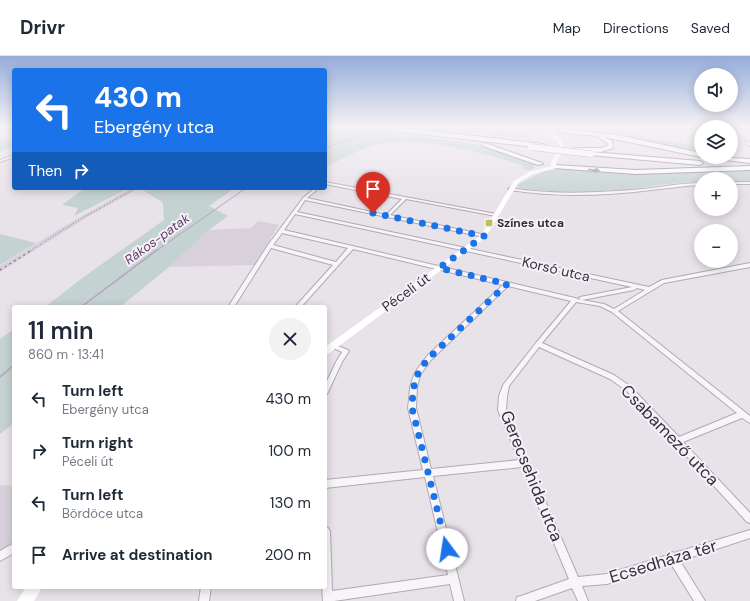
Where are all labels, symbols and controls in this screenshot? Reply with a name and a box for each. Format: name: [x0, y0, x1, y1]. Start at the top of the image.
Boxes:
text: Drivr: [20, 15, 65, 40]
text: Map: [553, 19, 581, 37]
text: Directions: [603, 19, 669, 37]
text: Saved: [691, 19, 730, 37]
map controls: [694, 68, 738, 268]
button: sound: [694, 68, 738, 112]
text: 430 m: [94, 79, 182, 116]
icon: left: [28, 84, 80, 136]
text: Ebergény utca: [94, 115, 214, 139]
button: layers: [694, 120, 738, 164]
icon: right: [70, 160, 92, 182]
text: Then: [28, 161, 62, 181]
one-way arrow: [588, 167, 600, 173]
pin: [356, 172, 390, 213]
button: +: [694, 172, 738, 216]
icon: arrive: [362, 178, 384, 200]
water label: Rákos-patak: [121, 209, 193, 268]
place label: Színes utca: [497, 215, 564, 231]
marker: Színes utca: [484, 218, 494, 228]
button: −: [694, 224, 738, 268]
street label: Korsó utca: [520, 252, 592, 286]
street label: Péceli út: [378, 268, 434, 316]
text: 11 min: [28, 315, 94, 346]
button: close: [269, 318, 311, 360]
text: 860 m · 13:41: [28, 346, 104, 363]
street label: Csabamező utca: [616, 380, 724, 490]
text: Turn left: [62, 381, 123, 401]
icon: left: [28, 388, 50, 410]
text: 430 m: [265, 389, 311, 409]
text: Ebergény utca: [62, 401, 149, 418]
street label: Gerecsehida utca: [496, 407, 568, 545]
text: Turn right: [62, 433, 133, 453]
icon: right: [28, 440, 50, 462]
text: 100 m: [268, 441, 311, 461]
text: Péceli út: [62, 453, 113, 470]
text: Turn left: [62, 485, 123, 505]
icon: left: [28, 492, 50, 514]
text: 130 m: [270, 493, 311, 513]
text: Bördöce utca: [62, 505, 143, 522]
position arrow: [426, 528, 468, 570]
street label: Ecsedháza tér: [607, 534, 719, 588]
icon: arrive: [28, 544, 50, 566]
text: Arrive at destination: [62, 545, 213, 565]
text: 200 m: [265, 545, 311, 565]

